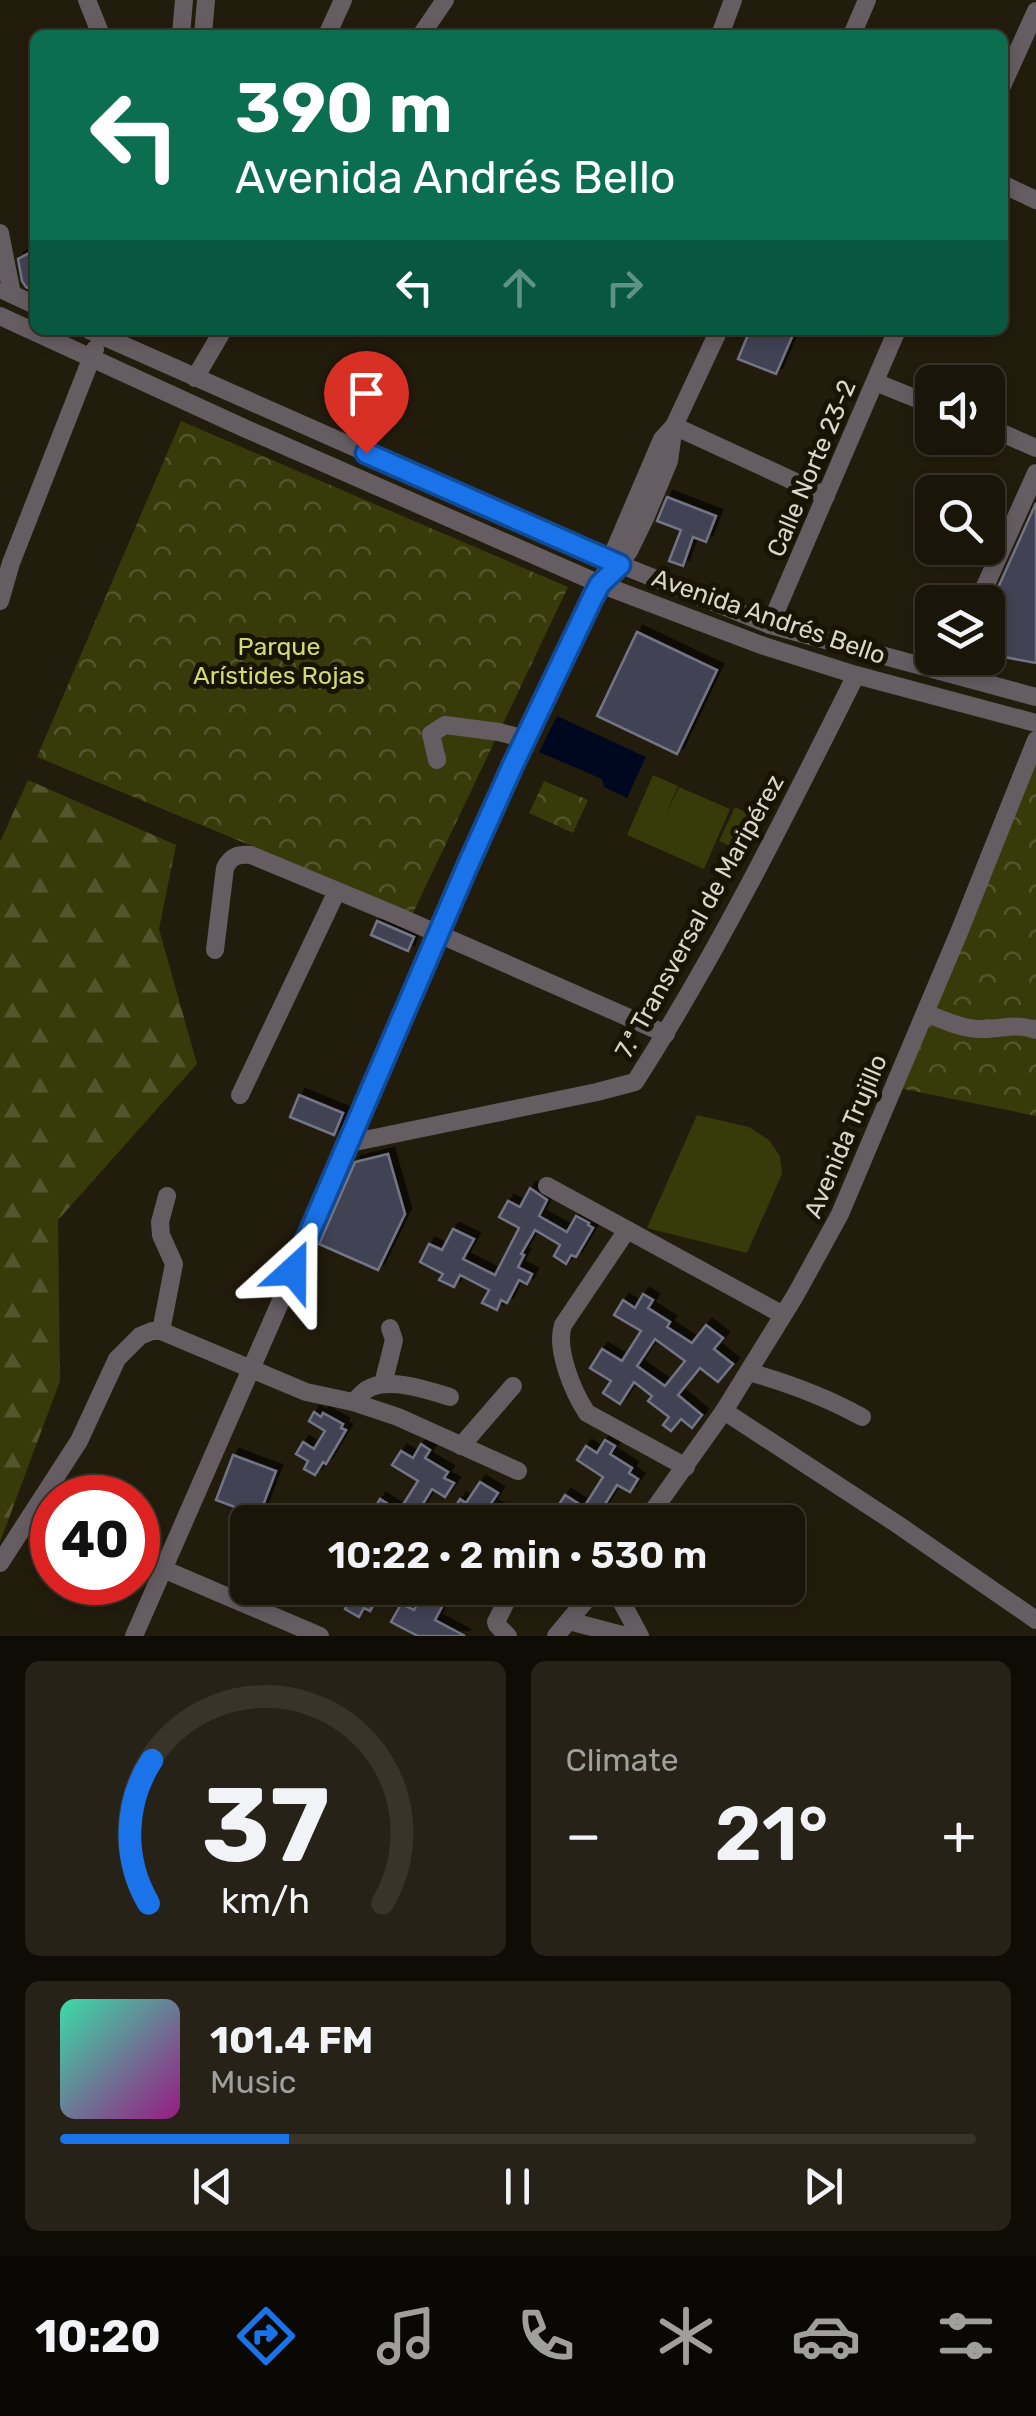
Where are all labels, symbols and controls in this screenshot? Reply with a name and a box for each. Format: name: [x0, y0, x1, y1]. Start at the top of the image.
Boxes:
text: 390 m: [235, 67, 453, 150]
icon: left: [70, 70, 200, 200]
text: Avenida Andrés Bello: [235, 151, 676, 204]
icon: left: [387, 260, 442, 315]
icon: ahead: [492, 260, 547, 315]
icon: right: [597, 260, 652, 315]
pin: [324, 351, 409, 454]
map controls: [915, 365, 1005, 675]
button: sound: [915, 365, 1005, 455]
icon: arrive: [339, 366, 394, 421]
street label: Calle Norte 23-2: [761, 375, 862, 561]
button: search: [915, 475, 1005, 565]
street label: Avenida Andrés Bello: [648, 563, 889, 670]
button: layers: [915, 585, 1005, 675]
park label: Parque Arístides Rojas: [193, 632, 365, 690]
street label: 7.ª Transversal de Maripérez: [609, 769, 790, 1063]
street label: Avenida Trujillo: [798, 1050, 893, 1222]
position arrow: [241, 1219, 345, 1323]
speed limit sign: 40: [30, 1475, 160, 1605]
text: 10:22 · 2 min · 530 m: [328, 1532, 707, 1578]
text: Climate: [566, 1741, 679, 1779]
text: 37: [201, 1764, 329, 1887]
text: 21°: [715, 1790, 828, 1879]
text: −: [566, 1803, 601, 1868]
text: +: [942, 1803, 976, 1868]
text: km/h: [221, 1880, 310, 1922]
text: 101.4 FM: [210, 2017, 373, 2063]
text: Music: [210, 2063, 296, 2101]
icon: previous: [185, 2159, 240, 2214]
icon: pause: [490, 2159, 545, 2214]
icon: next: [796, 2159, 851, 2214]
icon: directions: [231, 2301, 301, 2371]
icon: music: [371, 2301, 441, 2371]
icon: phone: [511, 2301, 581, 2371]
icon: climate: [651, 2301, 721, 2371]
icon: car: [791, 2301, 861, 2371]
icon: filters: [931, 2301, 1001, 2371]
text: 10:20: [35, 2310, 161, 2363]

